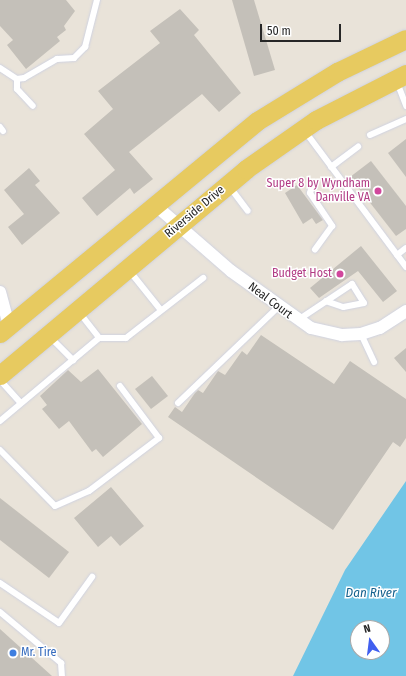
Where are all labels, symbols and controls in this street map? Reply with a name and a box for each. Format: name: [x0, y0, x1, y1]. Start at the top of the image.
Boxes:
scale bar: [262, 16, 343, 42]
text: 50 m: [267, 24, 291, 38]
place label: Super 8 by Wyndham Danville VA: [267, 177, 370, 205]
street label: Riverside Drive: [162, 183, 228, 241]
marker: Super 8 by Wyndham Danville VA: [373, 186, 383, 196]
place label: Budget Host: [272, 267, 332, 281]
marker: Budget Host: [335, 269, 345, 279]
street label: Neal Court: [245, 280, 295, 322]
water label: Dan River: [346, 585, 396, 601]
north arrow: [350, 620, 390, 660]
text: N: [362, 622, 372, 636]
place label: Mr. Tire: [21, 646, 56, 660]
marker: Mr. Tire: [8, 648, 18, 658]

